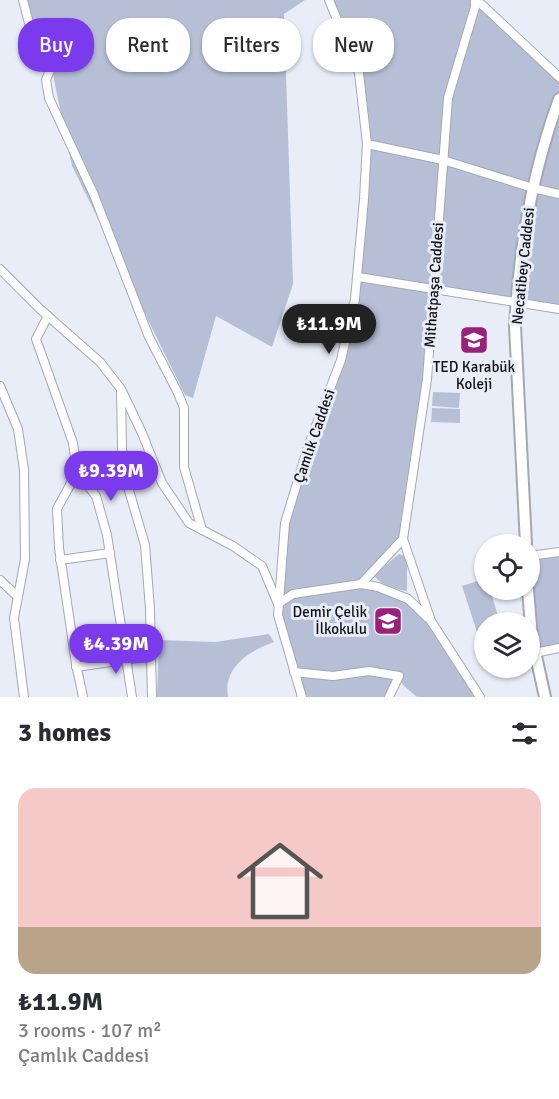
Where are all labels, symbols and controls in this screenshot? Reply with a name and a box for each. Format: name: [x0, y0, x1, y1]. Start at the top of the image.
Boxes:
chip: Buy: [18, 18, 94, 72]
chip: Rent: [106, 18, 190, 72]
chip: Filters: [202, 18, 301, 72]
chip: New: [313, 18, 394, 72]
street label: Necatibey Caddesi: [508, 206, 538, 326]
street label: Mithatpaşa Caddesi: [421, 222, 447, 348]
pin: ₺11.9M: [280, 304, 378, 355]
text: ₺11.9M: [296, 311, 362, 336]
school or university icon: TED Karabük Koleji: [458, 324, 490, 356]
place label: TED Karabük Koleji: [433, 358, 516, 393]
street label: Çamlık Caddesi: [289, 387, 339, 485]
pin: ₺9.39M: [62, 451, 160, 502]
text: ₺9.39M: [78, 458, 144, 483]
map controls: [474, 534, 540, 678]
button: locate: [474, 534, 540, 600]
place label: Demir Çelik İlkokulu: [293, 603, 367, 638]
school or university icon: Demir Çelik İlkokulu: [372, 605, 404, 637]
button: layers: [474, 612, 540, 678]
pin: ₺4.39M: [67, 624, 165, 675]
text: ₺4.39M: [83, 631, 149, 656]
text: 3 homes: [18, 717, 111, 749]
icon: filters: [508, 717, 541, 750]
icon: home: [226, 827, 334, 935]
text: ₺11.9M: [18, 986, 103, 1018]
text: 3 rooms · 107 m²: [18, 1018, 162, 1043]
text: Çamlık Caddesi: [18, 1043, 149, 1068]

